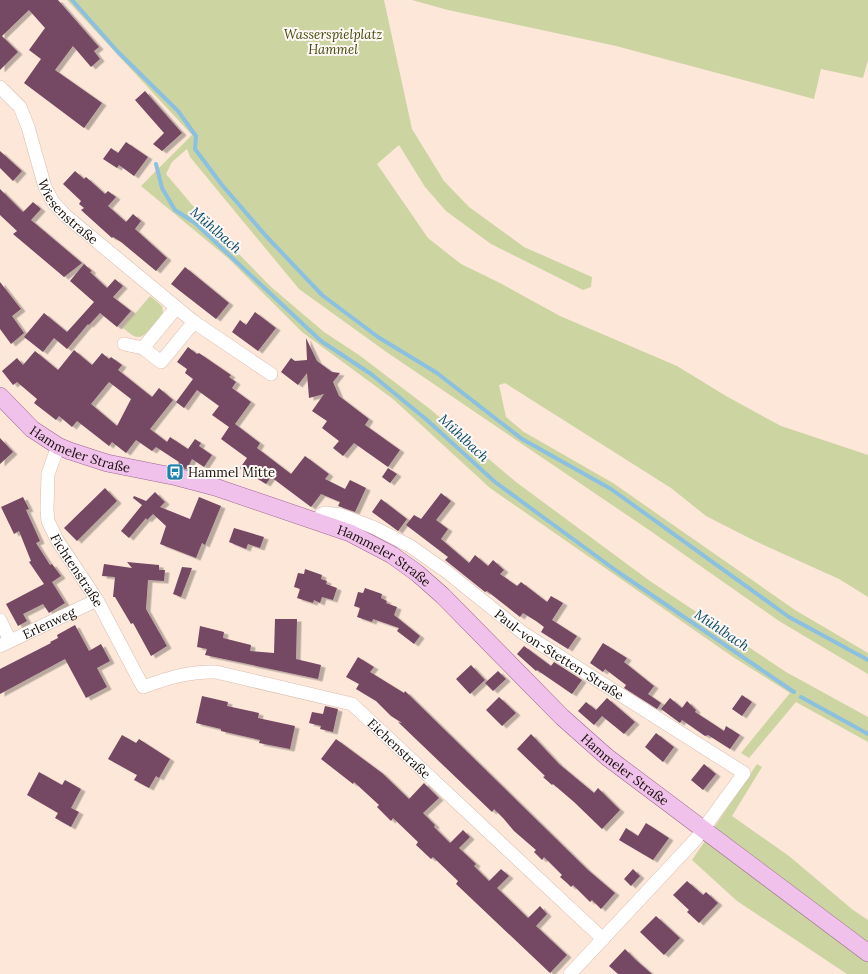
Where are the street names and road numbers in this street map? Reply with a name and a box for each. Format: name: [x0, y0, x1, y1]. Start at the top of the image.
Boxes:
street label: Wiesenstraße: [35, 177, 102, 248]
street label: Hammeler Straße: [27, 422, 132, 476]
street label: Hammeler Straße: [335, 521, 435, 590]
street label: Fichtenstraße: [47, 531, 107, 610]
street label: Erlenweg: [20, 603, 79, 643]
street label: Paul-von-Stetten-Straße: [491, 605, 627, 703]
street label: Eichenstraße: [364, 715, 435, 782]
street label: Hammeler Straße: [578, 730, 673, 809]

